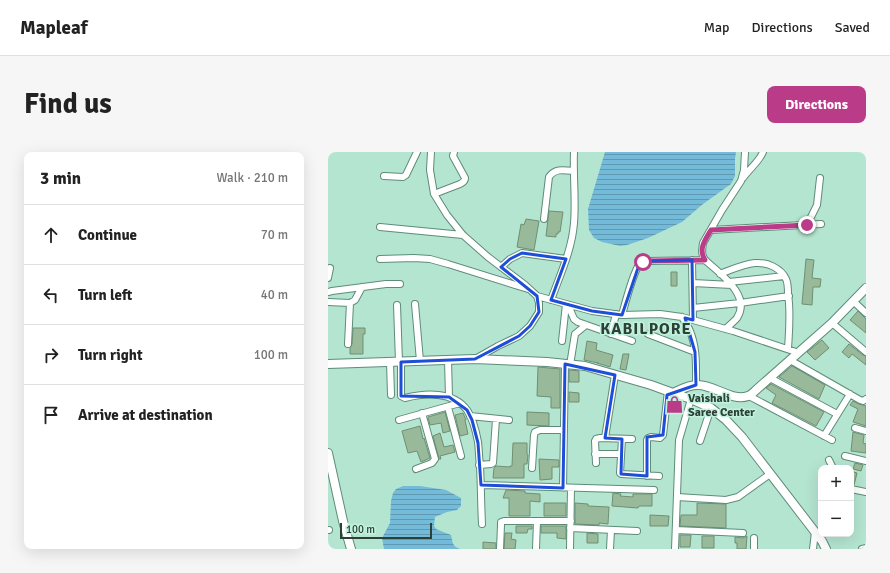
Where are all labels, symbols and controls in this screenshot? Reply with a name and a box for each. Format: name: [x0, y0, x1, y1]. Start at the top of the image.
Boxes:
text: Mapleaf: [20, 16, 88, 40]
text: Map: [704, 19, 730, 36]
text: Directions: [752, 19, 813, 36]
text: Saved: [835, 19, 870, 36]
button: Directions: [767, 86, 866, 123]
text: Find us: [24, 87, 112, 121]
text: 3 min: [40, 168, 81, 189]
text: Walk · 210 m: [217, 170, 288, 186]
route end: [798, 216, 816, 234]
icon: ahead: [40, 224, 62, 246]
text: Continue: [78, 226, 137, 244]
text: 70 m: [261, 227, 288, 243]
route start: [634, 253, 652, 271]
icon: left: [40, 284, 62, 306]
text: Turn left: [78, 286, 132, 304]
text: 40 m: [261, 287, 288, 303]
district label: KABILPORE: [600, 319, 692, 339]
icon: right: [40, 344, 62, 366]
text: Turn right: [78, 346, 143, 364]
text: 100 m: [254, 347, 288, 363]
place label: Vaishali Saree Center: [688, 391, 755, 420]
shop icon: Vaishali Saree Center: [665, 395, 685, 415]
icon: arrive: [40, 404, 62, 426]
text: Arrive at destination: [78, 406, 213, 424]
map controls: [818, 465, 854, 537]
button: +: [818, 465, 854, 501]
button: −: [818, 501, 854, 537]
scale bar: [340, 521, 432, 540]
text: 100 m: [346, 523, 375, 536]

